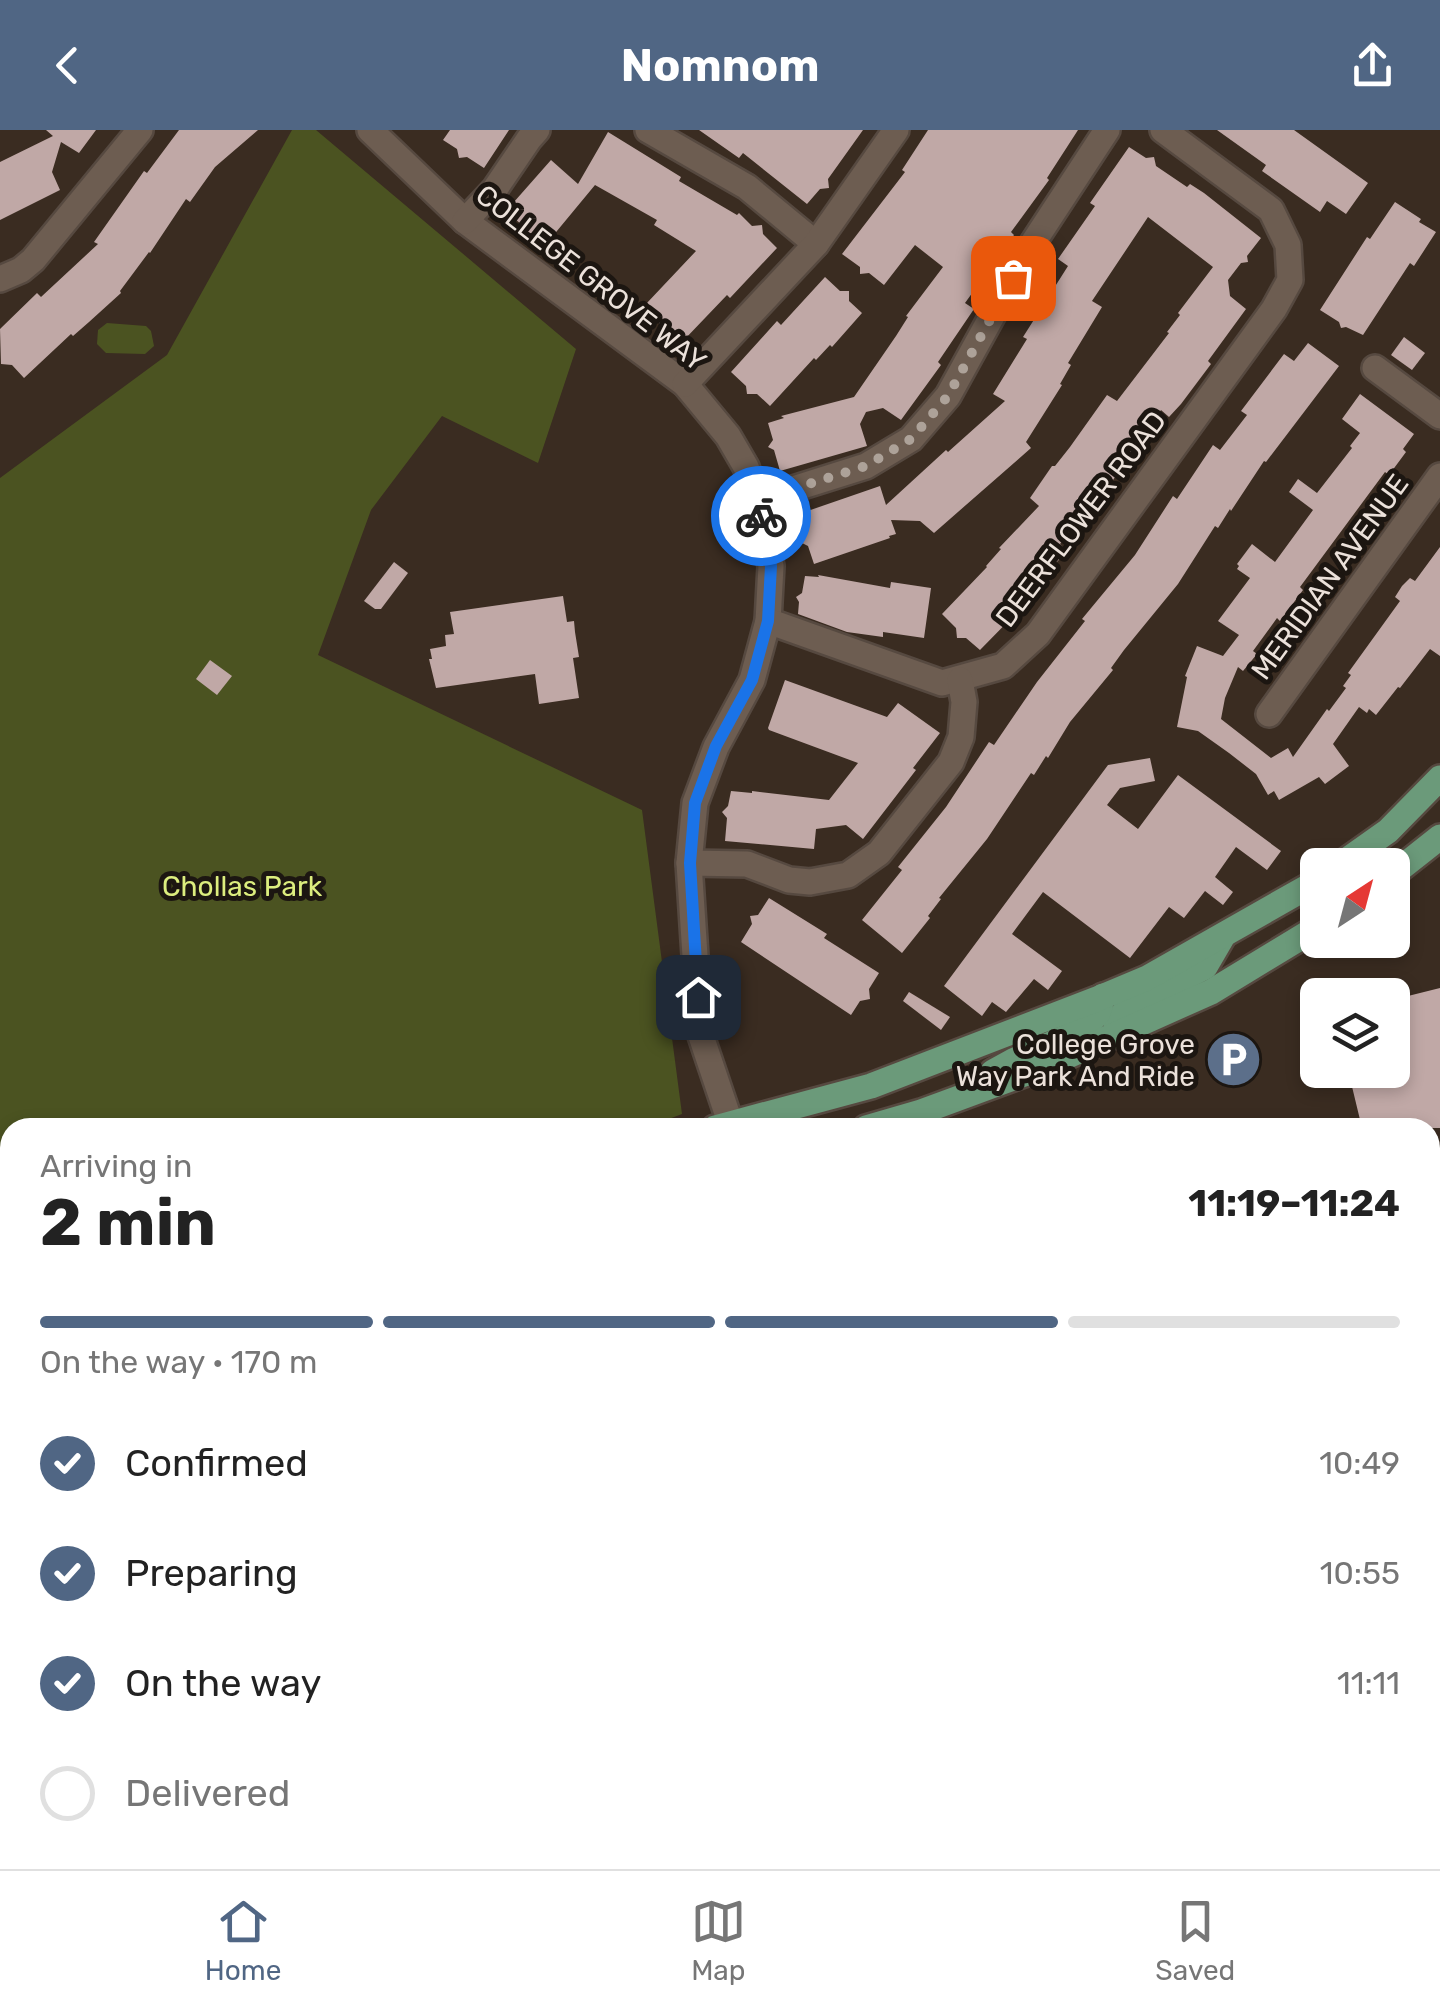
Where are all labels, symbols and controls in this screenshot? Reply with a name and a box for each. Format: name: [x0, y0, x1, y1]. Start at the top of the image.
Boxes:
icon: back: [40, 38, 95, 93]
icon: share: [1345, 38, 1400, 93]
text: Nomnom: [621, 39, 819, 92]
street label: COLLEGE GROVE WAY: [469, 178, 713, 378]
pin: [971, 236, 1056, 321]
icon: bag: [986, 251, 1041, 306]
street label: DEERFLOWER ROAD: [989, 405, 1173, 633]
courier: [711, 466, 811, 566]
street label: MERIDIAN AVENUE: [1245, 468, 1415, 686]
icon: bike: [734, 489, 789, 544]
north arrow: [1300, 848, 1410, 958]
map controls: [1300, 848, 1410, 1088]
park label: Chollas Park: [162, 870, 323, 903]
pin: [656, 955, 741, 1040]
icon: home: [671, 970, 726, 1025]
button: layers: [1300, 978, 1410, 1088]
place label: College Grove Way Park And Ride: [956, 1028, 1195, 1093]
parking icon: College Grove Way Park And Ride: [1204, 1030, 1264, 1090]
text: Arriving in: [40, 1147, 192, 1185]
text: 11:19–11:24: [1188, 1180, 1400, 1226]
text: 2 min: [40, 1184, 216, 1261]
text: On the way · 170 m: [40, 1343, 318, 1381]
icon: check: [40, 1436, 95, 1491]
text: Confirmed: [125, 1440, 308, 1486]
text: 10:49: [1319, 1444, 1400, 1482]
icon: check: [40, 1546, 95, 1601]
text: Preparing: [125, 1550, 298, 1596]
text: 10:55: [1320, 1554, 1400, 1592]
icon: check: [40, 1656, 95, 1711]
text: On the way: [125, 1660, 321, 1706]
text: 11:11: [1337, 1664, 1400, 1702]
text: Delivered: [125, 1770, 290, 1816]
tab: Home: [205, 1894, 281, 1987]
tab: Map: [691, 1894, 746, 1987]
tab: Saved: [1155, 1894, 1235, 1987]

